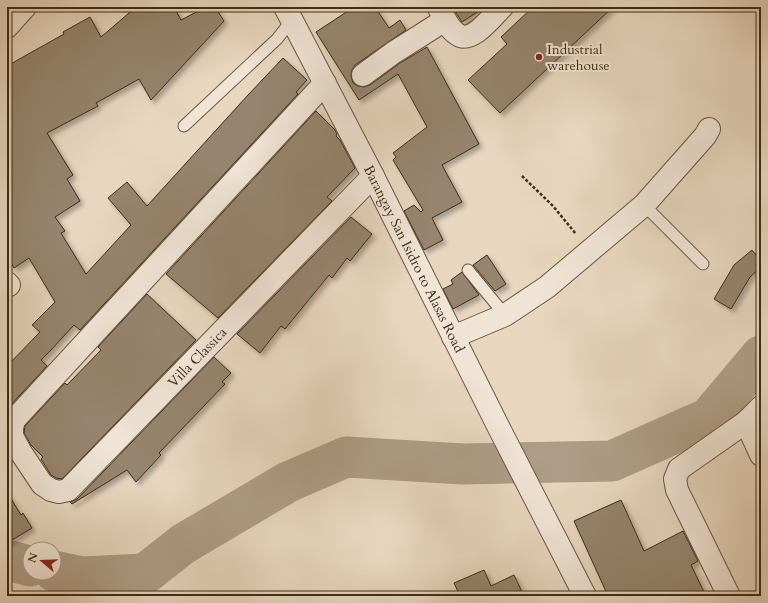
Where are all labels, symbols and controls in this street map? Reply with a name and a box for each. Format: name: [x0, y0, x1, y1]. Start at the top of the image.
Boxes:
place label: Industrial warehouse: [547, 40, 610, 75]
marker: Industrial warehouse: [534, 52, 544, 62]
street label: Barangay San Isidro to Alasas Road: [359, 162, 469, 356]
street label: Villa Classica: [163, 323, 231, 391]
north arrow: [22, 541, 62, 581]
text: N: [24, 551, 42, 565]

